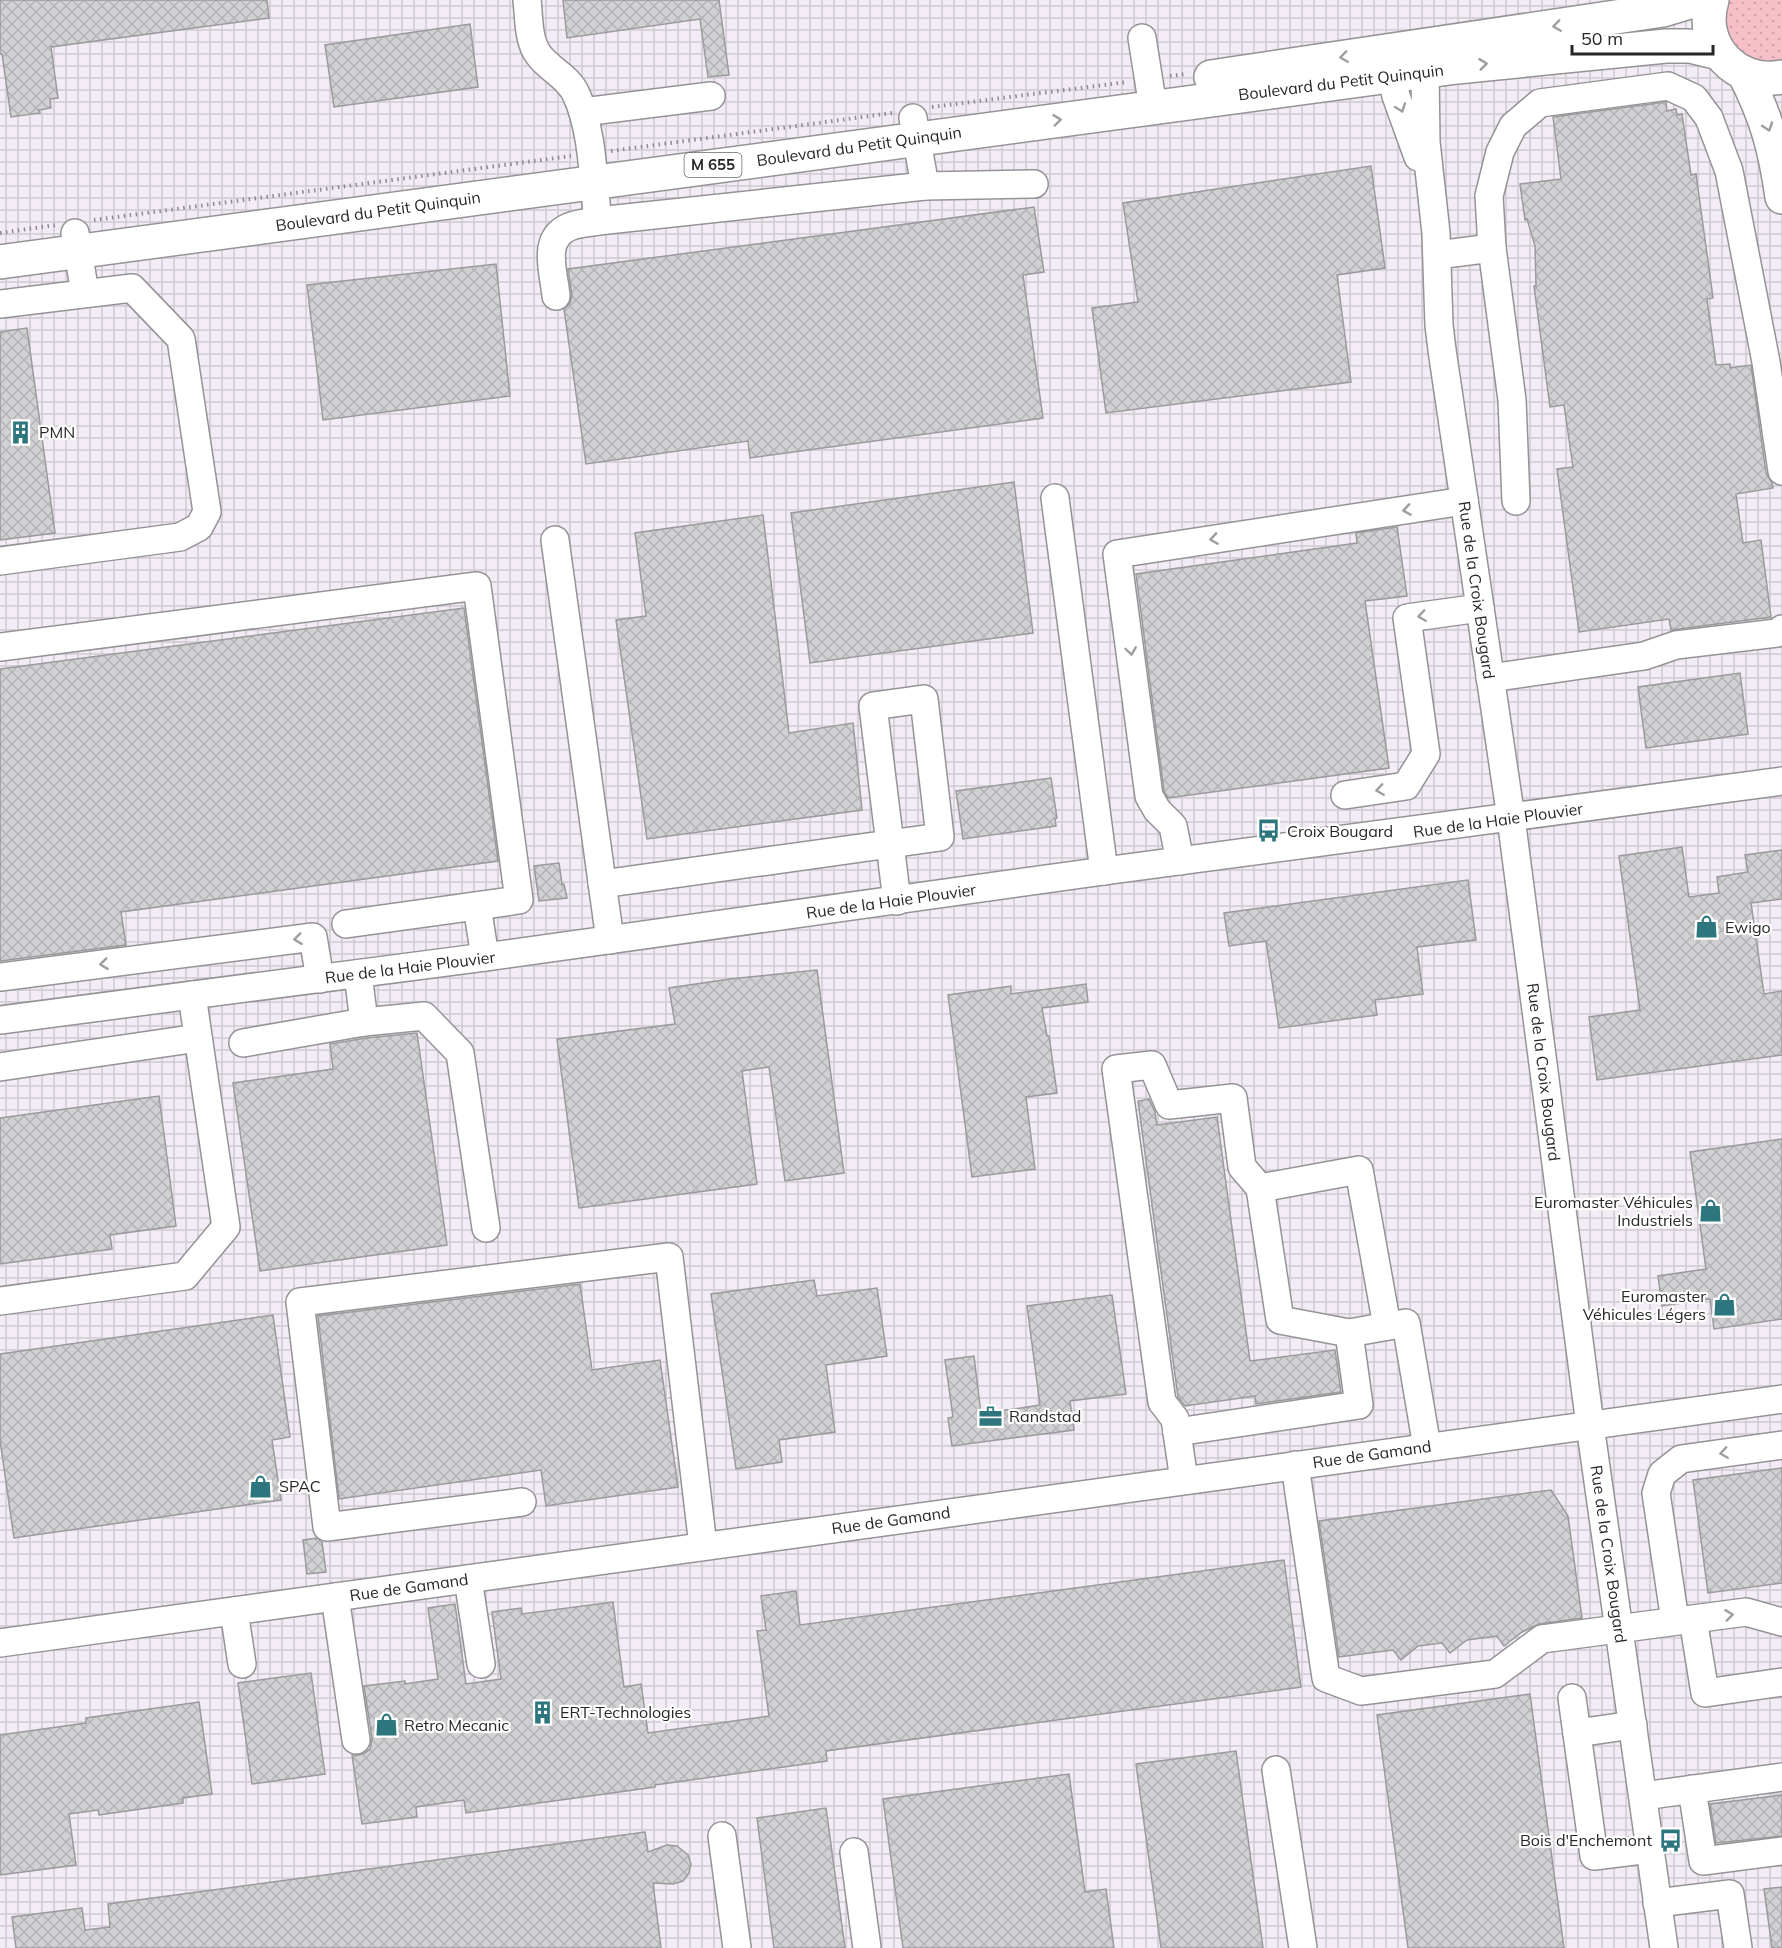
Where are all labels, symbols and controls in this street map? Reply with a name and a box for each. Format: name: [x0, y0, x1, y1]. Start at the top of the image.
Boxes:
scale bar: [1572, 18, 1713, 56]
one-way arrow: [1552, 19, 1561, 31]
text: 50 m: [1581, 27, 1623, 50]
one-way arrow: [1339, 50, 1349, 63]
one-way arrow: [1479, 58, 1488, 71]
street label: Boulevard du Petit Quinquin: [1237, 59, 1445, 105]
one-way arrow: [1393, 102, 1406, 112]
one-way arrow: [1052, 114, 1062, 126]
one-way arrow: [1761, 121, 1773, 132]
street label: Boulevard du Petit Quinquin: [755, 122, 963, 170]
road number: M 655: [684, 153, 742, 177]
street label: Boulevard du Petit Quinquin: [274, 187, 482, 235]
building icon: PMN: [8, 419, 34, 445]
place label: PMN: [39, 422, 75, 442]
street label: Rue de la Croix Bougard: [1455, 500, 1499, 680]
one-way arrow: [1402, 503, 1412, 516]
one-way arrow: [1209, 533, 1218, 545]
one-way arrow: [1417, 609, 1426, 621]
one-way arrow: [1124, 646, 1137, 655]
one-way arrow: [1375, 783, 1385, 795]
street label: Rue de la Haie Plouvier: [1412, 798, 1584, 842]
bus stop icon: Croix Bougard: [1256, 818, 1282, 844]
place label: Croix Bougard: [1287, 821, 1393, 841]
street label: Rue de la Haie Plouvier: [805, 879, 977, 923]
shop icon: Ewigo: [1694, 914, 1720, 940]
place label: Ewigo: [1725, 917, 1771, 937]
one-way arrow: [293, 932, 302, 944]
street label: Rue de la Haie Plouvier: [324, 947, 496, 987]
one-way arrow: [100, 957, 109, 969]
street label: Rue de la Croix Bougard: [1523, 982, 1565, 1162]
place label: Euromaster Véhicules Industriels: [1534, 1192, 1693, 1230]
shop icon: Euromaster Véhicules Industriels: [1698, 1198, 1724, 1224]
place label: Euromaster Véhicules Légers: [1583, 1286, 1706, 1324]
shop icon: Euromaster Véhicules Légers: [1711, 1292, 1737, 1318]
office icon: Randstad: [978, 1403, 1004, 1429]
place label: Randstad: [1009, 1406, 1081, 1426]
street label: Rue de Gamand: [1311, 1436, 1433, 1472]
one-way arrow: [1719, 1447, 1729, 1459]
street label: Rue de la Croix Bougard: [1587, 1464, 1631, 1644]
shop icon: SPAC: [248, 1473, 274, 1499]
place label: SPAC: [279, 1476, 321, 1496]
street label: Rue de Gamand: [830, 1502, 952, 1538]
street label: Rue de Gamand: [348, 1569, 470, 1605]
one-way arrow: [1724, 1609, 1734, 1621]
building icon: ERT-Technologies: [529, 1699, 555, 1725]
place label: ERT-Technologies: [560, 1702, 691, 1722]
shop icon: Retro Mecanic: [373, 1712, 399, 1738]
place label: Retro Mecanic: [404, 1715, 509, 1735]
bus stop icon: Bois d'Enchemont: [1657, 1827, 1683, 1853]
place label: Bois d'Enchemont: [1520, 1830, 1652, 1850]

